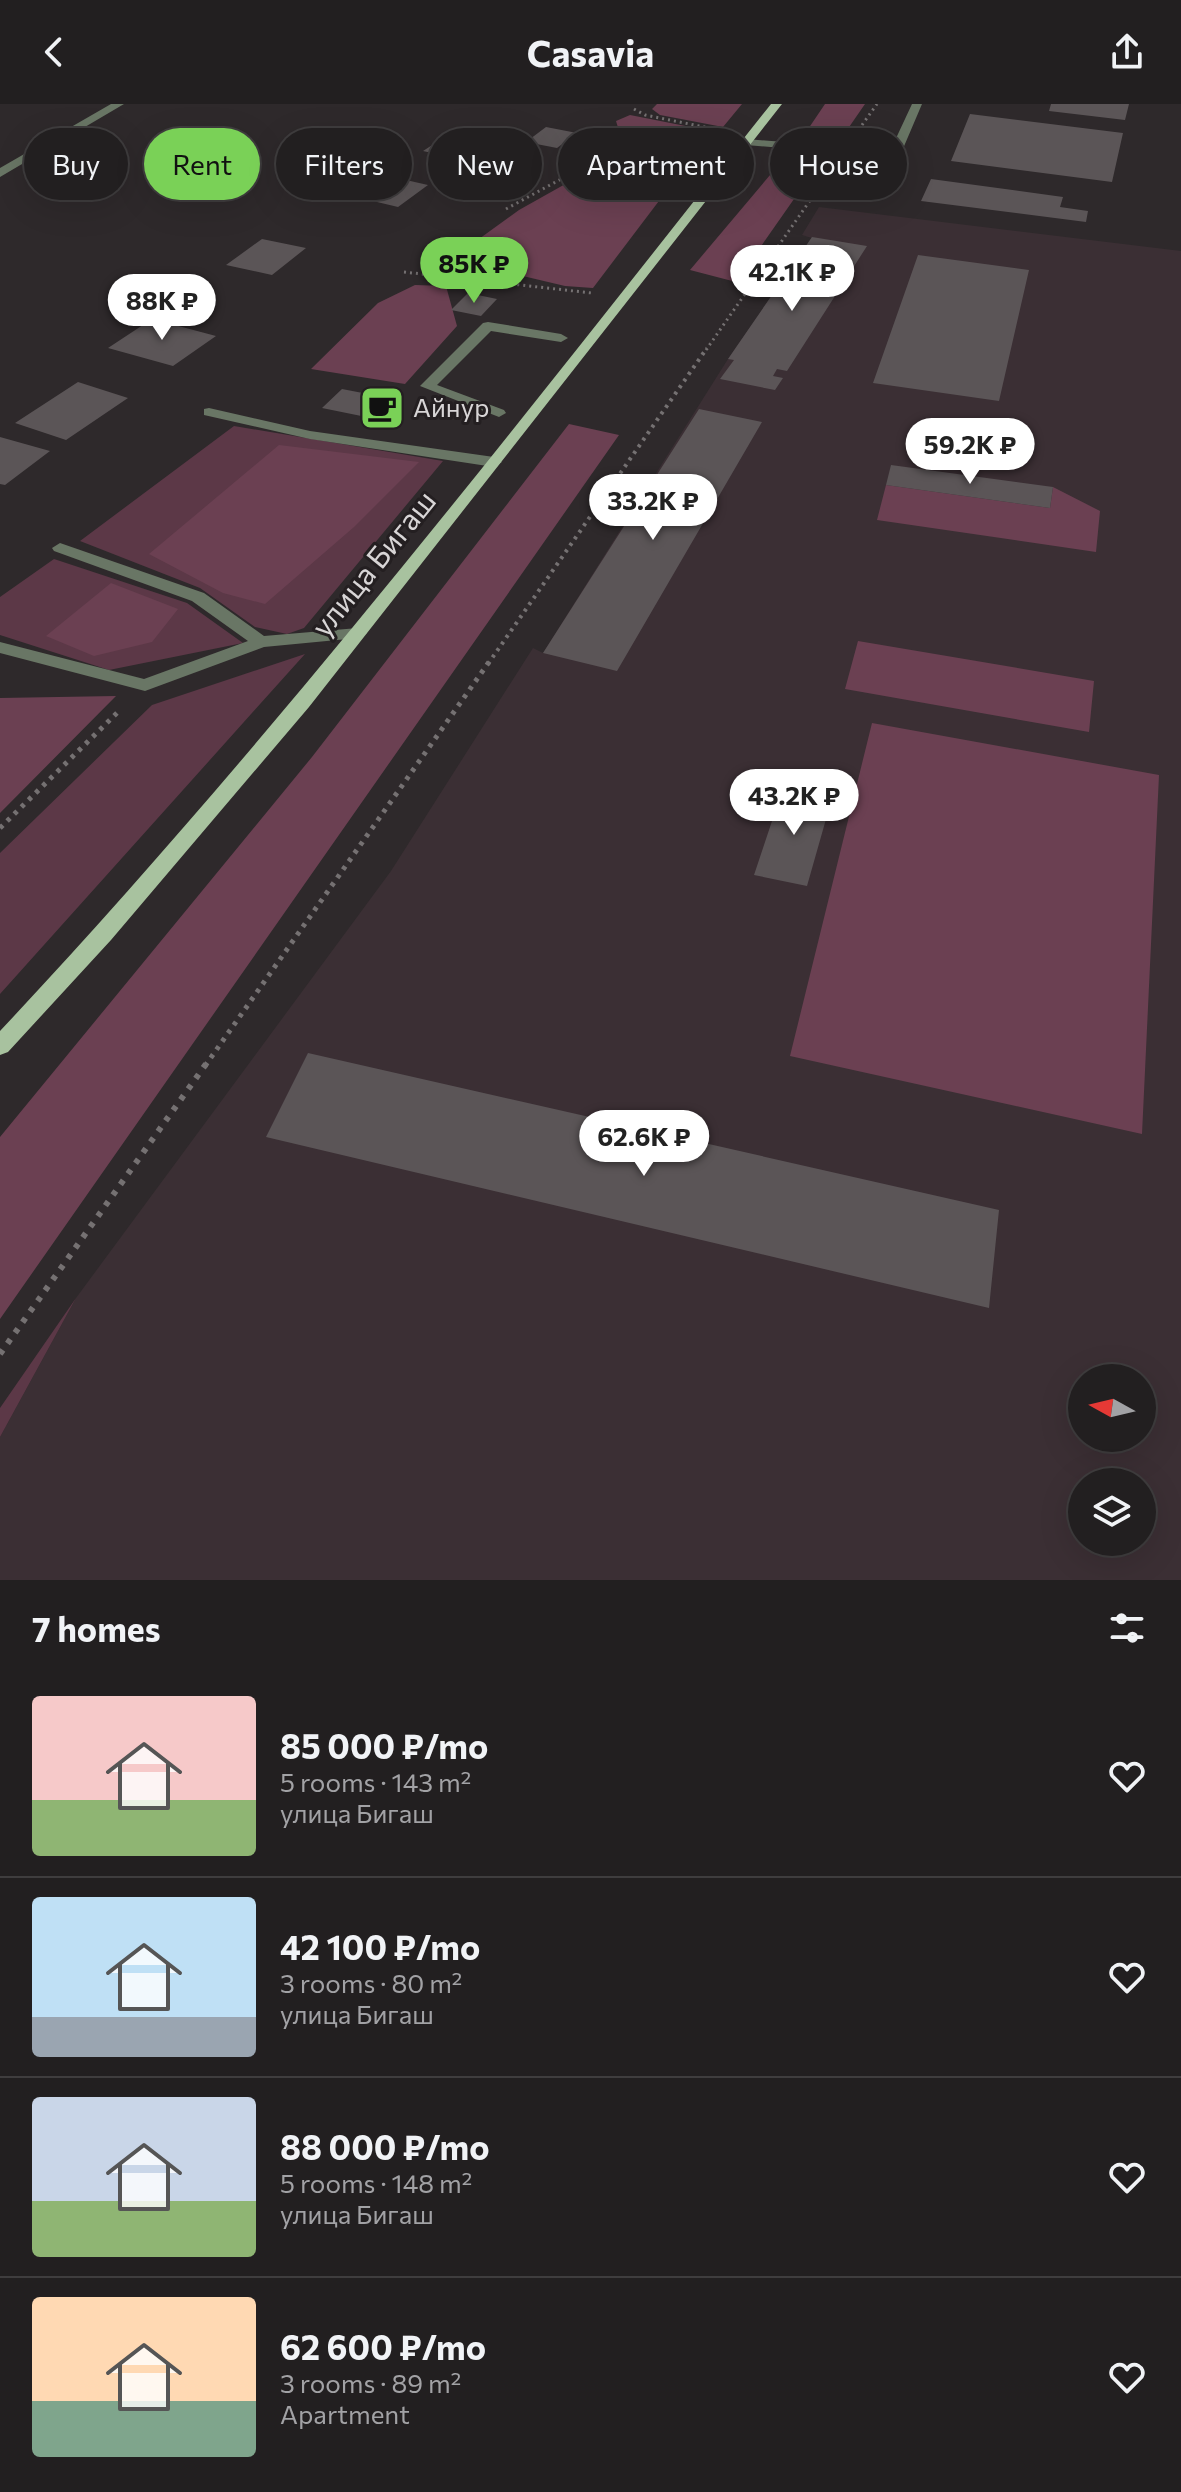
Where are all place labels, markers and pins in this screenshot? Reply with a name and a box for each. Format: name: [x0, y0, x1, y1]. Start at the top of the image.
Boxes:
pin: 85K ₽: [418, 237, 530, 305]
pin: 42.1K ₽: [718, 245, 866, 313]
pin: 88K ₽: [106, 274, 218, 342]
cafe icon: Айнур: [358, 384, 406, 432]
place label: Айнур: [413, 391, 489, 422]
pin: 59.2K ₽: [896, 418, 1044, 486]
pin: 33.2K ₽: [579, 474, 727, 542]
pin: 43.2K ₽: [720, 769, 868, 837]
pin: 62.6K ₽: [570, 1110, 718, 1178]

